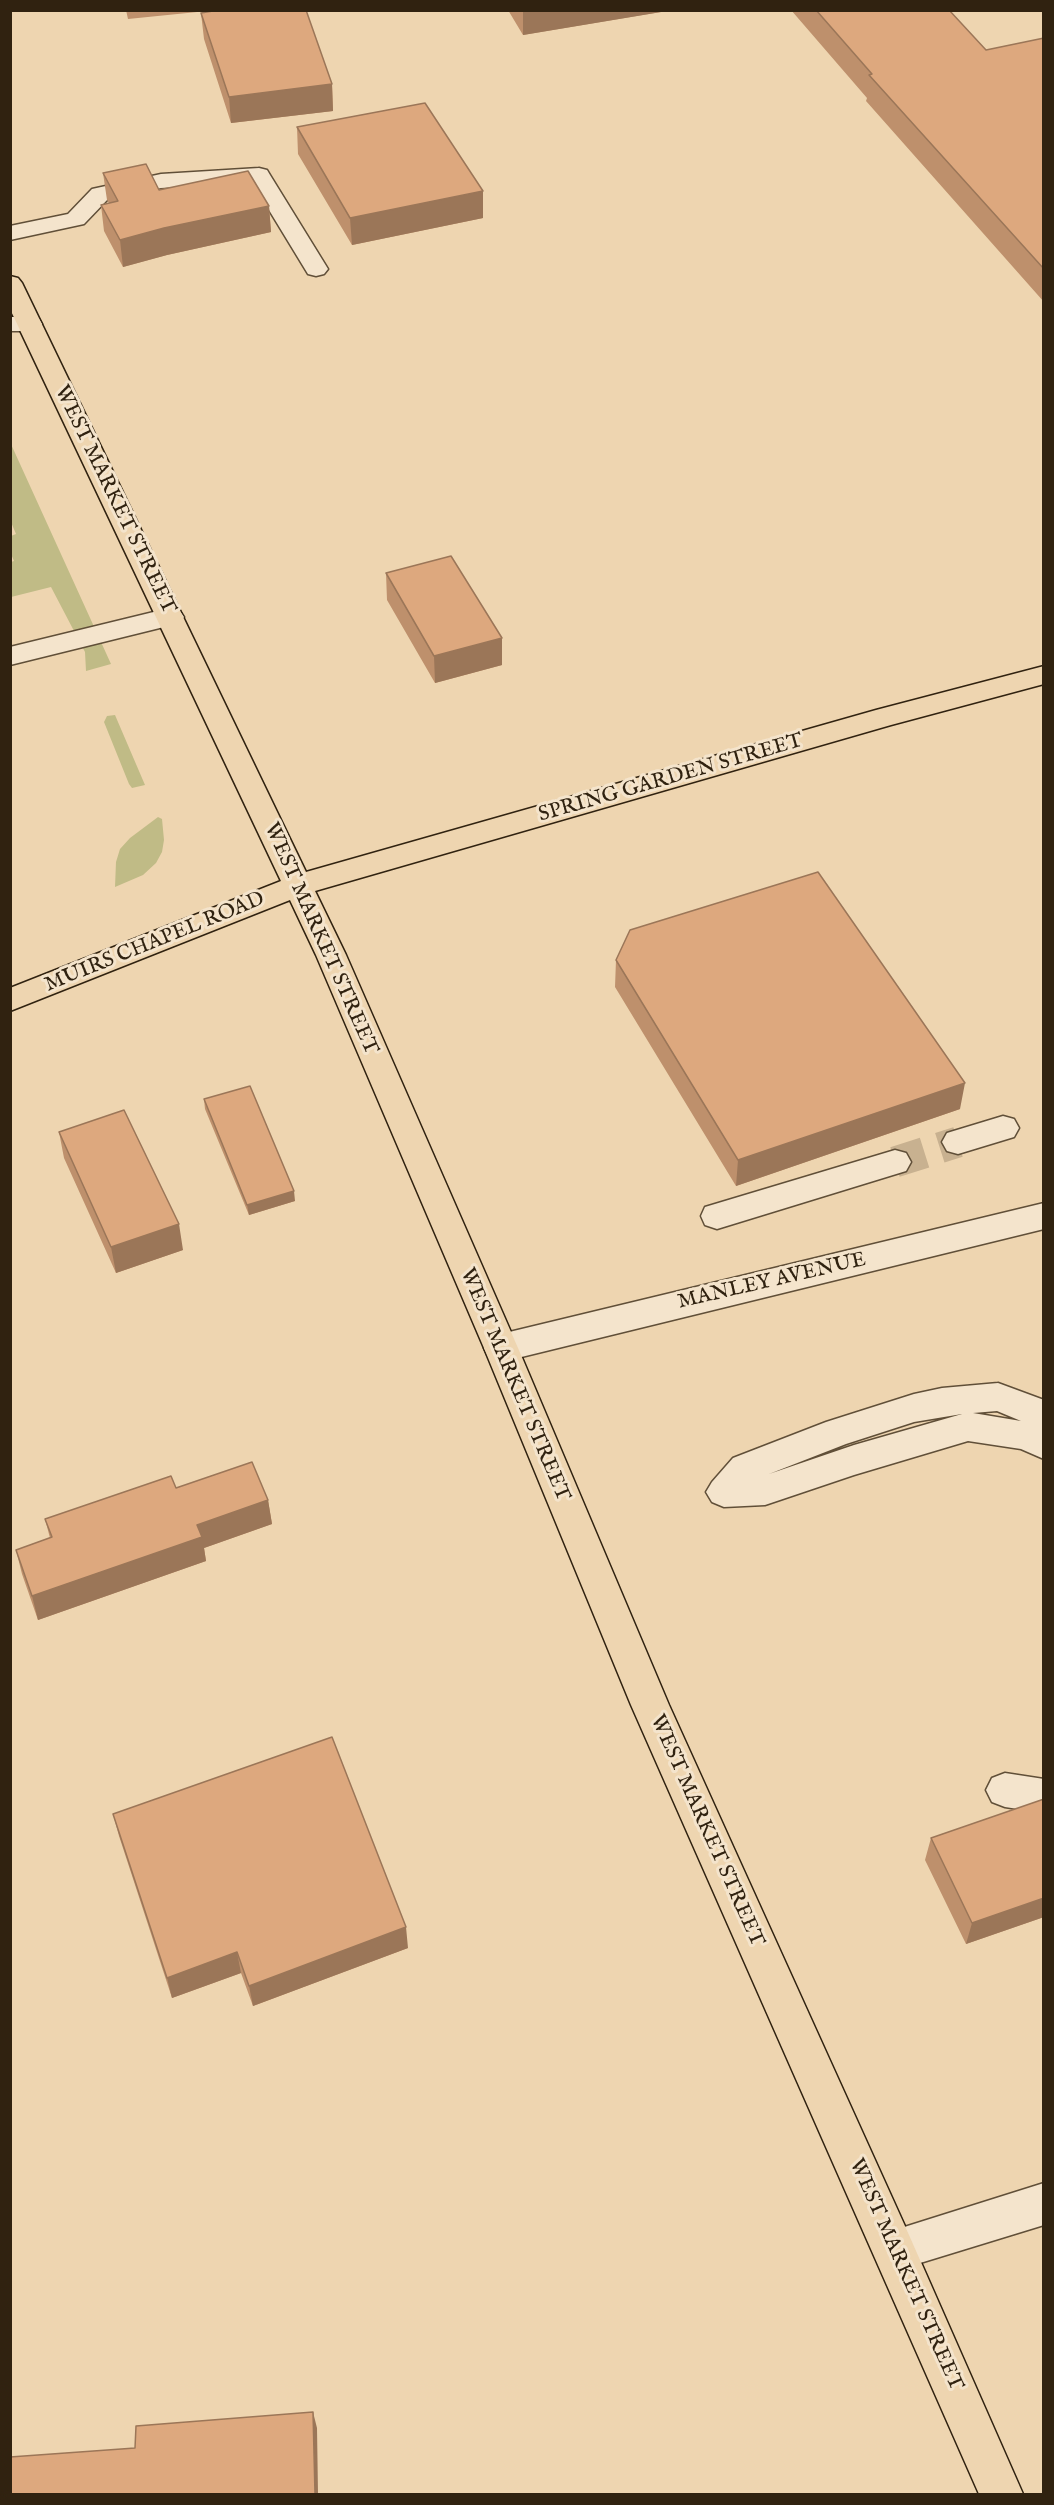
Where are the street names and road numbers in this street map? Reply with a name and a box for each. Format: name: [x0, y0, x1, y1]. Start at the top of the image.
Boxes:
street label: WEST MARKET STREET: [48, 382, 180, 618]
street label: SPRING GARDEN STREET: [536, 729, 806, 829]
street label: WEST MARKET STREET: [257, 819, 383, 1059]
street label: MUIRS CHAPEL ROAD: [41, 887, 269, 999]
street label: MANLEY AVENUE: [676, 1248, 868, 1316]
street label: WEST MARKET STREET: [453, 1265, 575, 1505]
street label: WEST MARKET STREET: [643, 1711, 769, 1951]
street label: WEST MARKET STREET: [842, 2155, 968, 2395]

